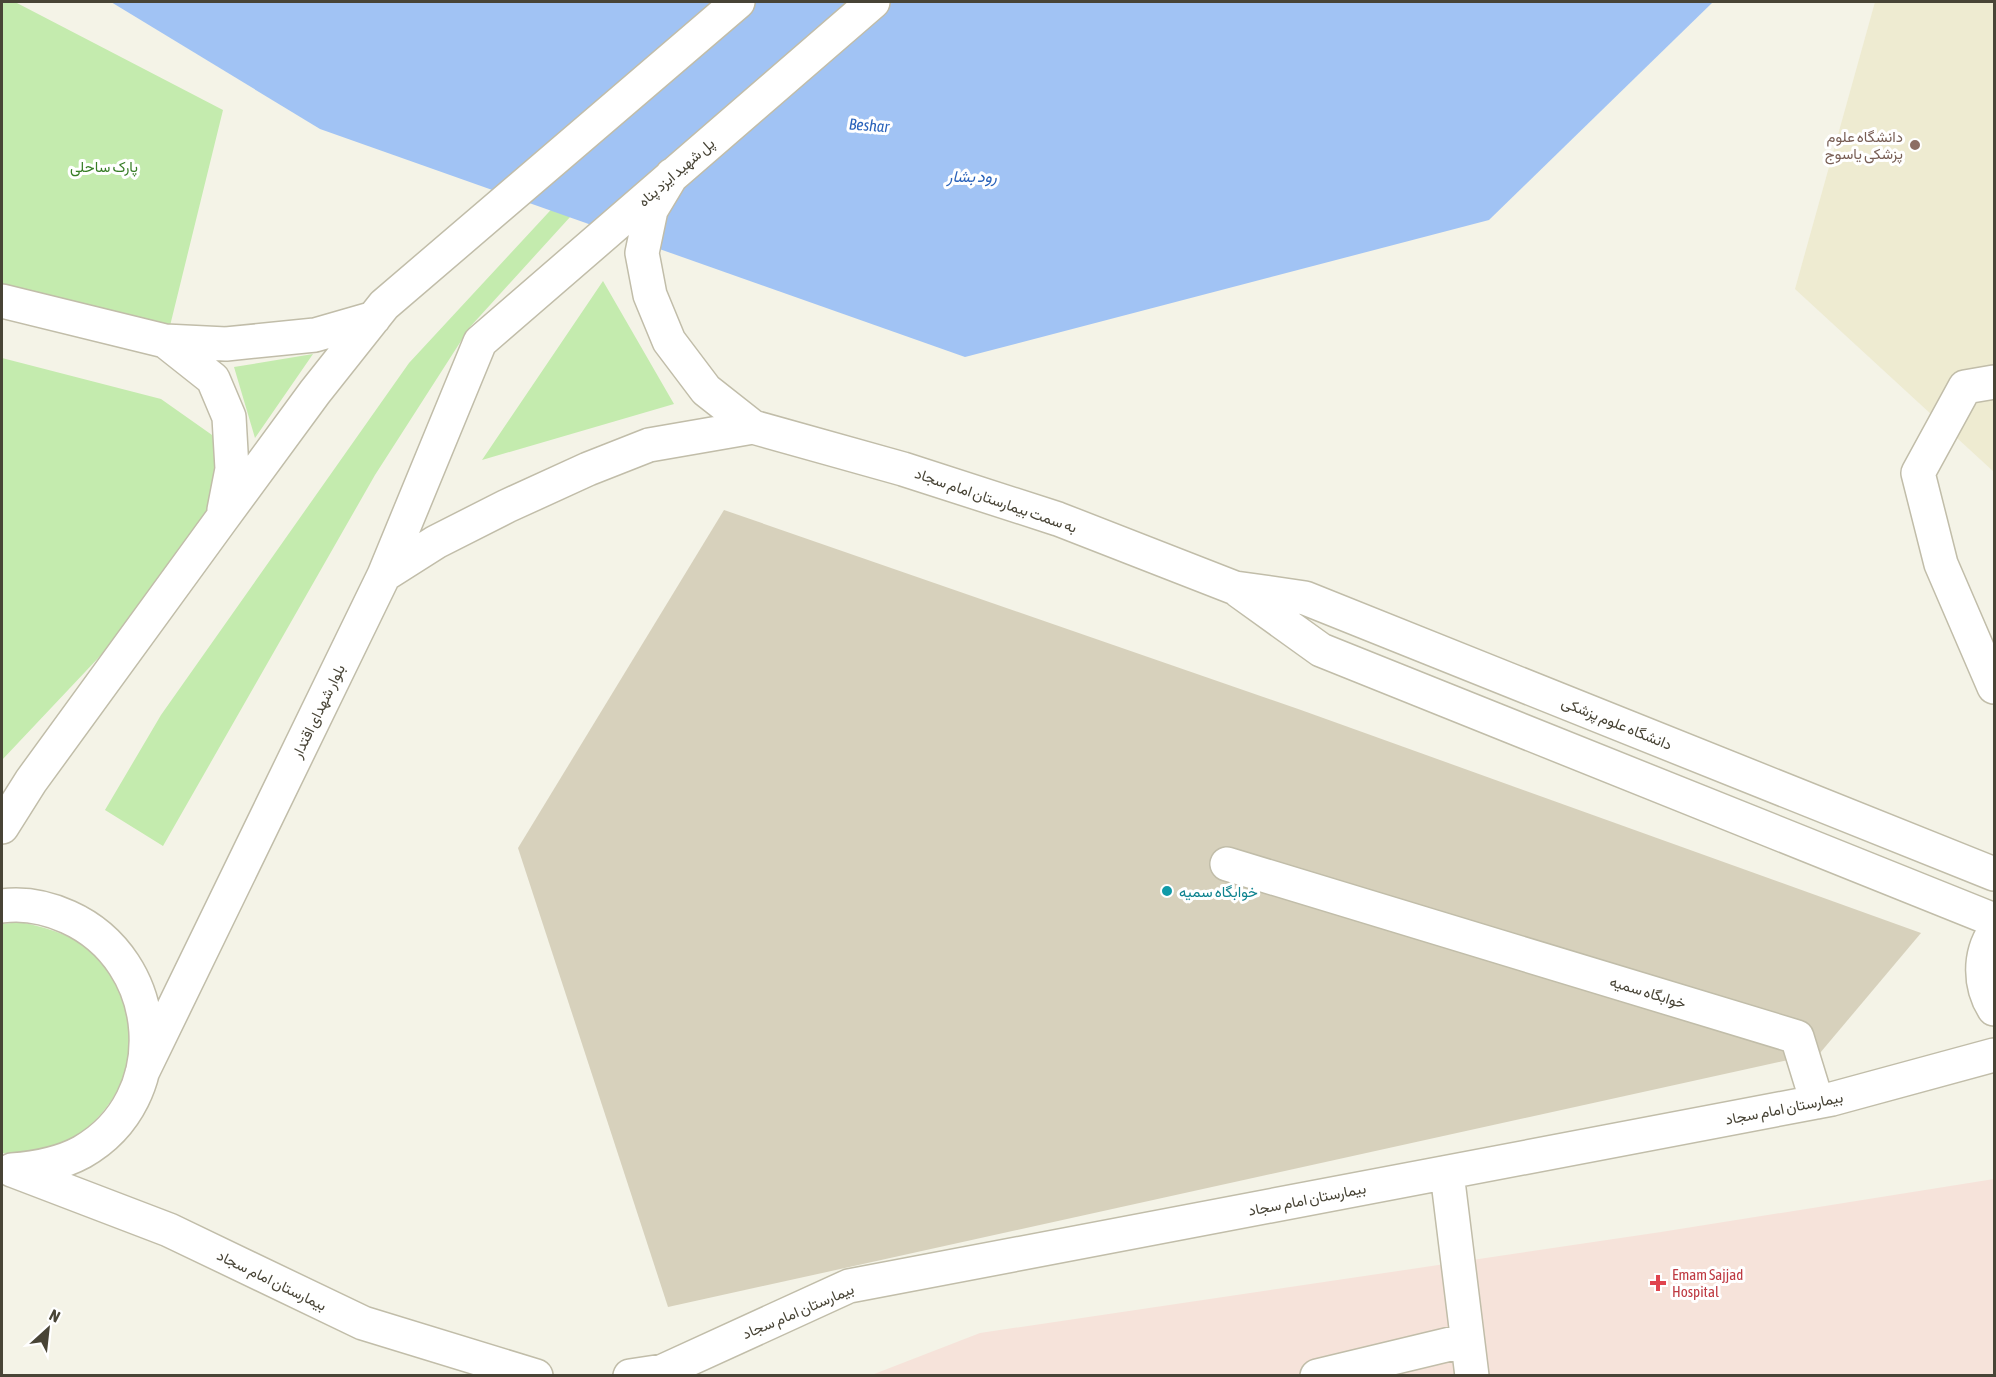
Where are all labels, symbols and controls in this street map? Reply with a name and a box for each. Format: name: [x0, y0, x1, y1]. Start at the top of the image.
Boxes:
water label: Beshar: [848, 115, 891, 135]
place label: دانشگاه علوم پزشکی یاسوج: [1825, 128, 1903, 165]
street label: پل شهید ایزد پناه: [634, 134, 719, 211]
marker: دانشگاه علوم پزشکی یاسوج: [1908, 138, 1922, 152]
park label: پارک ساحلی: [70, 158, 138, 177]
water label: رود بشار: [946, 167, 998, 187]
street label: به سمت بیمارستان امام سجاد: [912, 464, 1079, 538]
street label: بلوار شهدای اقتدار: [288, 661, 350, 762]
street label: دانشگاه علوم پزشکی: [1559, 693, 1675, 755]
place label: خوابگاه سمیه: [1179, 883, 1258, 901]
marker: خوابگاه سمیه: [1160, 884, 1174, 898]
street label: خوابگاه سمیه: [1607, 972, 1688, 1013]
street label: بیمارستان امام سجاد: [1724, 1088, 1845, 1130]
street label: بیمارستان امام سجاد: [1247, 1179, 1368, 1221]
street label: بیمارستان امام سجاد: [214, 1246, 329, 1316]
place label: Emam Sajjad Hospital: [1672, 1266, 1743, 1300]
marker: Emam Sajjad Hospital: [1649, 1274, 1667, 1292]
street label: بیمارستان امام سجاد: [740, 1280, 857, 1344]
north arrow: [18, 1299, 78, 1359]
text: N: [47, 1305, 63, 1326]

